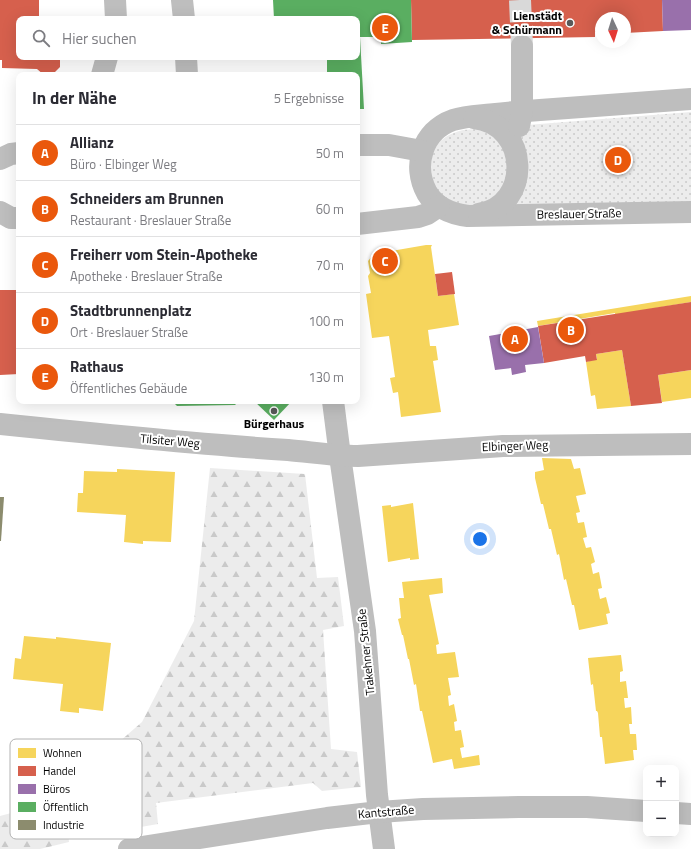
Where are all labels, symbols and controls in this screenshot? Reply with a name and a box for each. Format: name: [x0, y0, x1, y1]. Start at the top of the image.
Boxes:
place label: Lienstädt & Schürmann: [492, 6, 563, 39]
north arrow: [595, 12, 631, 48]
pin: E: [372, 13, 398, 43]
search box: [16, 16, 360, 60]
marker: Lienstädt & Schürmann: [565, 18, 575, 28]
icon: search: [30, 27, 52, 49]
text: Hier suchen: [62, 27, 137, 50]
text: In der Nähe: [32, 85, 117, 111]
text: 5 Ergebnisse: [274, 88, 344, 108]
text: Allianz: [70, 131, 114, 154]
text: A: [41, 143, 49, 163]
text: 50 m: [316, 143, 344, 163]
pin: D: [605, 145, 631, 175]
text: Büro · Elbinger Weg: [70, 154, 177, 174]
text: Schneiders am Brunnen: [70, 187, 224, 210]
text: B: [41, 199, 49, 219]
text: 60 m: [316, 199, 344, 219]
street label: Breslauer Straße: [536, 203, 622, 224]
text: Restaurant · Breslauer Straße: [70, 210, 231, 230]
text: Freiherr vom Stein-Apotheke: [70, 243, 258, 266]
pin: C: [372, 246, 398, 276]
text: C: [41, 255, 49, 275]
text: 70 m: [316, 255, 344, 275]
text: Apotheke · Breslauer Straße: [70, 266, 223, 286]
text: Stadtbrunnenplatz: [70, 299, 192, 322]
text: D: [41, 311, 49, 331]
text: 100 m: [308, 311, 344, 331]
pin: B: [558, 315, 584, 345]
text: Ort · Breslauer Straße: [70, 322, 188, 342]
pin: A: [502, 324, 528, 354]
text: Rathaus: [70, 355, 124, 378]
text: E: [41, 367, 49, 387]
text: 130 m: [308, 367, 344, 387]
text: Öffentliches Gebäude: [70, 378, 187, 398]
marker: Bürgerhaus: [269, 406, 279, 416]
place label: Bürgerhaus: [244, 414, 305, 433]
street label: Tilsiter Weg: [140, 428, 201, 453]
street label: Elbinger Weg: [481, 435, 549, 456]
your location: [470, 529, 490, 549]
street label: Trakehner Straße: [352, 608, 379, 696]
legend: [10, 739, 142, 839]
text: Wohnen: [43, 745, 82, 761]
text: Handel: [43, 763, 76, 779]
map controls: [643, 765, 679, 837]
button: +: [643, 765, 679, 801]
text: Büros: [43, 781, 70, 797]
text: Öffentlich: [43, 799, 88, 815]
street label: Kantstraße: [357, 800, 415, 823]
button: −: [643, 801, 679, 837]
text: Industrie: [43, 817, 84, 833]

